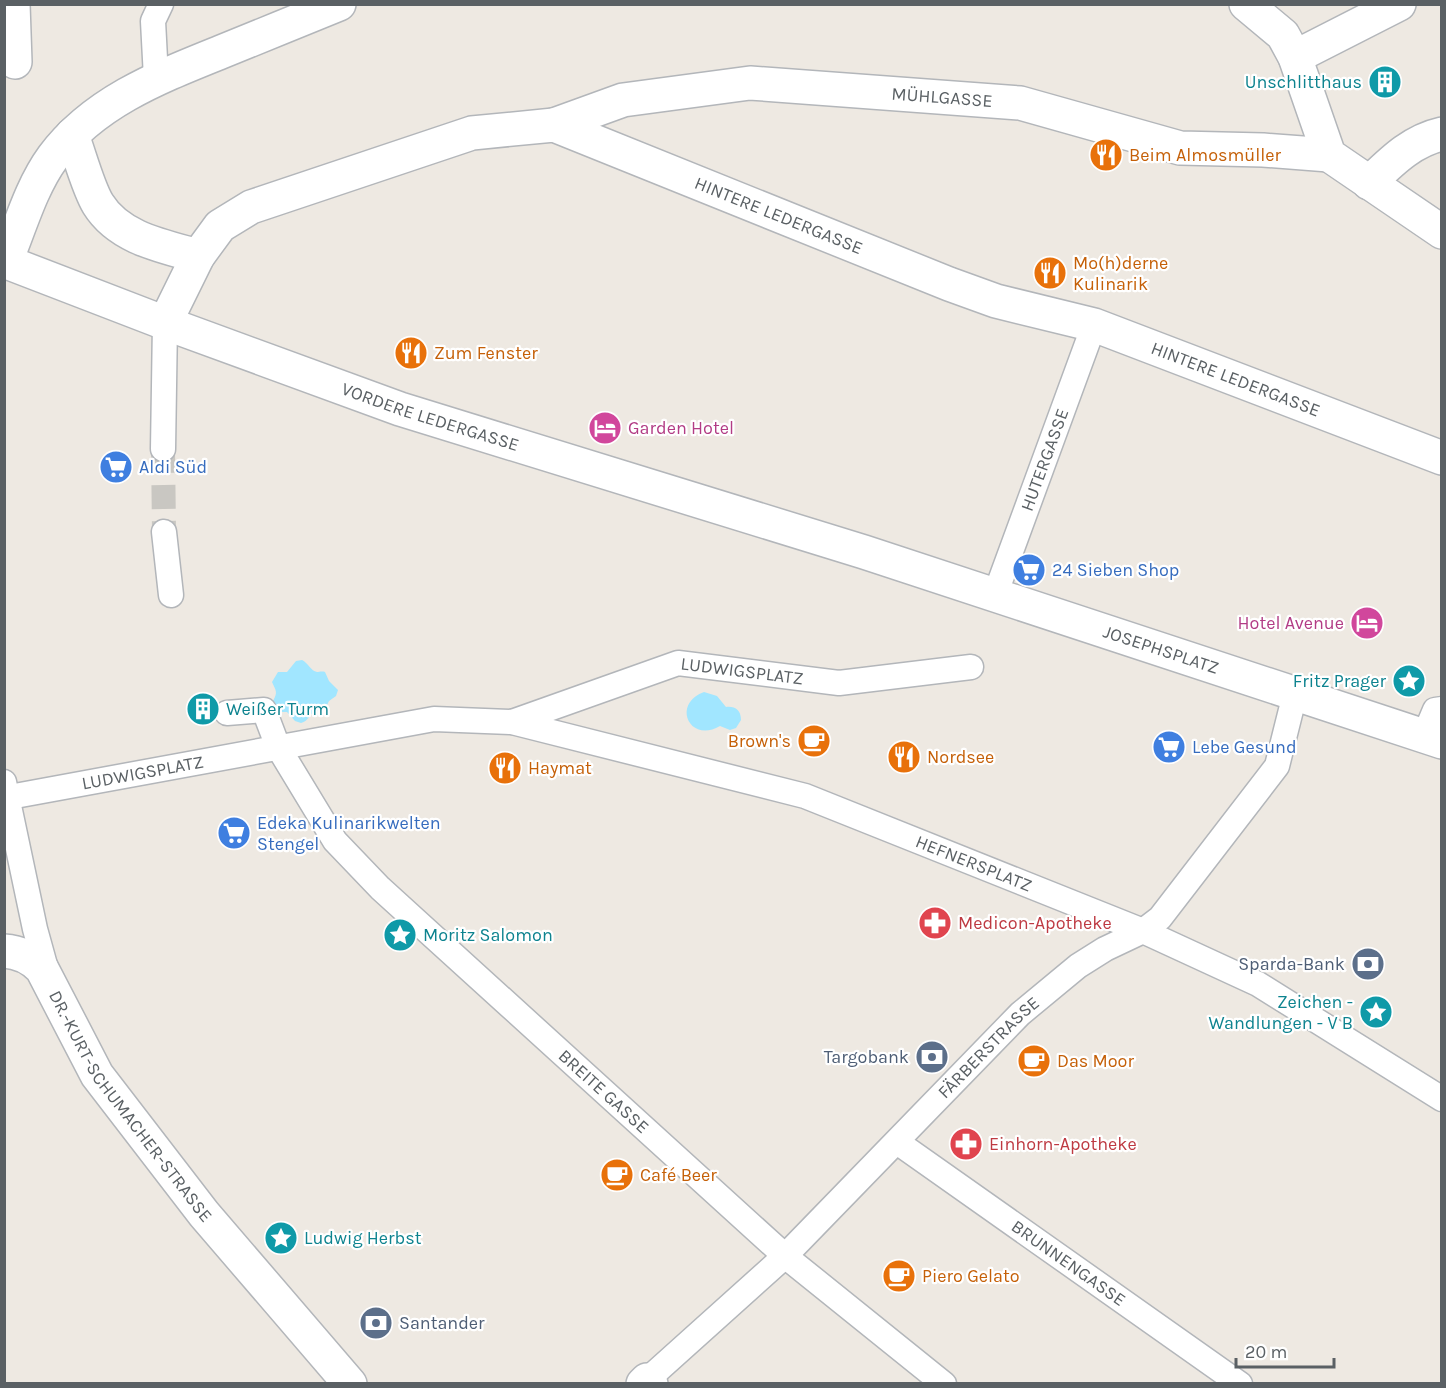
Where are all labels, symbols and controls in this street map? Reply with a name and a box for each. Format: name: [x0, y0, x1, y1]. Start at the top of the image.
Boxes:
building icon: Unschlitthaus: [1367, 64, 1403, 100]
place label: Unschlitthaus: [1245, 71, 1362, 93]
street label: MÜHLGASSE: [891, 83, 993, 112]
restaurant icon: Beim Almosmüller: [1088, 137, 1124, 173]
place label: Beim Almosmüller: [1129, 144, 1281, 166]
street label: HINTERE LEDERGASSE: [691, 172, 866, 259]
place label: Mo(h)derne Kulinarik: [1073, 252, 1168, 295]
restaurant icon: Mo(h)derne Kulinarik: [1032, 255, 1068, 291]
restaurant icon: Zum Fenster: [393, 335, 429, 371]
street label: HINTERE LEDERGASSE: [1148, 337, 1323, 421]
place label: Zum Fenster: [434, 342, 538, 364]
street label: VORDERE LEDERGASSE: [338, 378, 522, 456]
street label: HUTERGASSE: [1016, 405, 1073, 514]
hotel icon: Garden Hotel: [587, 410, 623, 446]
place label: Garden Hotel: [628, 417, 734, 439]
supermarket icon: Aldi Süd: [98, 449, 134, 485]
place label: Aldi Süd: [139, 456, 207, 478]
supermarket icon: 24 Sieben Shop: [1011, 552, 1047, 588]
place label: 24 Sieben Shop: [1052, 559, 1179, 581]
hotel icon: Hotel Avenue: [1349, 605, 1385, 641]
place label: Hotel Avenue: [1238, 612, 1344, 634]
street label: JOSEPHSPLATZ: [1100, 620, 1222, 679]
street label: LUDWIGSPLATZ: [680, 652, 805, 689]
place icon: Fritz Prager: [1391, 663, 1427, 699]
place label: Fritz Prager: [1293, 670, 1386, 692]
building icon: Weißer Turm: [185, 691, 221, 727]
place label: Weißer Turm: [226, 698, 329, 720]
cafe icon: Brown's: [796, 723, 832, 759]
supermarket icon: Lebe Gesund: [1151, 729, 1187, 765]
place label: Brown's: [728, 730, 791, 752]
place label: Lebe Gesund: [1192, 736, 1297, 758]
restaurant icon: Nordsee: [886, 739, 922, 775]
place label: Nordsee: [927, 746, 994, 768]
restaurant icon: Haymat: [487, 750, 523, 786]
street label: LUDWIGSPLATZ: [80, 751, 205, 794]
place label: Haymat: [528, 757, 592, 779]
place label: Edeka Kulinarikwelten Stengel: [257, 812, 441, 855]
supermarket icon: Edeka Kulinarikwelten Stengel: [216, 815, 252, 851]
street label: HEFNERSPLATZ: [912, 830, 1035, 897]
pharmacy icon: Medicon-Apotheke: [917, 905, 953, 941]
place label: Medicon-Apotheke: [958, 912, 1112, 934]
place icon: Moritz Salomon: [382, 917, 418, 953]
place label: Moritz Salomon: [423, 924, 553, 946]
bank icon: Sparda-Bank: [1350, 946, 1386, 982]
place label: Sparda-Bank: [1238, 953, 1345, 975]
street label: DR.-KURT-SCHUMACHER-STRASSE: [44, 987, 217, 1227]
place label: Zeichen - Wandlungen - V B: [1209, 991, 1353, 1034]
street label: FÄRBERSTRASSE: [933, 992, 1044, 1103]
place icon: Zeichen - Wandlungen - V B: [1358, 994, 1394, 1030]
bank icon: Targobank: [914, 1039, 950, 1075]
cafe icon: Das Moor: [1016, 1043, 1052, 1079]
street label: BREITE GASSE: [554, 1045, 654, 1138]
place label: Targobank: [824, 1046, 909, 1068]
place label: Das Moor: [1057, 1050, 1134, 1072]
pharmacy icon: Einhorn-Apotheke: [948, 1126, 984, 1162]
place label: Einhorn-Apotheke: [989, 1133, 1137, 1155]
cafe icon: Café Beer: [599, 1157, 635, 1193]
place label: Café Beer: [640, 1164, 717, 1186]
street label: BRUNNENGASSE: [1007, 1215, 1130, 1311]
place icon: Ludwig Herbst: [263, 1220, 299, 1256]
place label: Ludwig Herbst: [304, 1227, 422, 1249]
cafe icon: Piero Gelato: [881, 1258, 917, 1294]
place label: Piero Gelato: [922, 1265, 1020, 1287]
bank icon: Santander: [358, 1305, 394, 1341]
place label: Santander: [399, 1312, 485, 1334]
scale bar: [1236, 1331, 1334, 1369]
text: 20 m: [1245, 1341, 1287, 1363]

